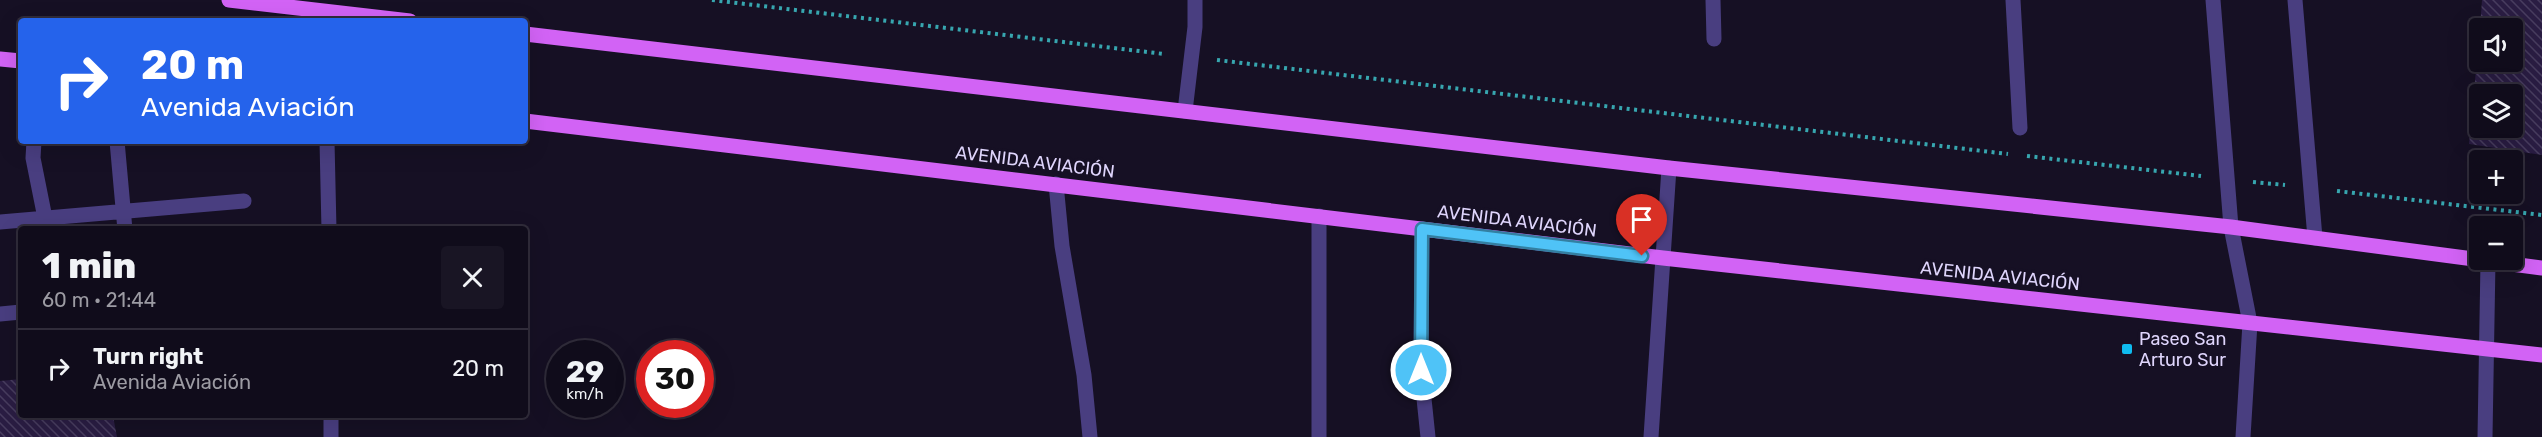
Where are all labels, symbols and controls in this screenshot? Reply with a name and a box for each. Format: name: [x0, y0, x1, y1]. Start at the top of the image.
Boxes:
map controls: [2469, 18, 2523, 270]
button: sound: [2469, 18, 2523, 72]
text: 20 m: [141, 40, 244, 90]
icon: right: [42, 42, 120, 120]
button: layers: [2469, 84, 2523, 138]
text: Avenida Aviación: [141, 91, 355, 123]
street label: AVENIDA AVIACIÓN: [954, 141, 1116, 183]
button: +: [2469, 150, 2523, 204]
pin: [1616, 194, 1667, 256]
street label: AVENIDA AVIACIÓN: [1436, 200, 1598, 242]
icon: arrive: [1625, 203, 1658, 236]
button: −: [2469, 216, 2523, 270]
text: 1 min: [42, 244, 136, 287]
button: close: [441, 246, 504, 309]
street label: AVENIDA AVIACIÓN: [1919, 257, 2081, 295]
text: 60 m · 21:44: [42, 288, 156, 312]
place label: Paseo San Arturo Sur: [2139, 328, 2226, 371]
position arrow: [1389, 338, 1453, 402]
speed limit sign: 30: [636, 340, 714, 418]
marker: Paseo San Arturo Sur: [2120, 342, 2134, 356]
text: Turn right: [93, 343, 203, 370]
icon: right: [42, 352, 75, 385]
text: 29: [566, 354, 604, 390]
text: 20 m: [452, 355, 504, 382]
text: Avenida Aviación: [93, 370, 251, 394]
text: km/h: [566, 385, 604, 403]

